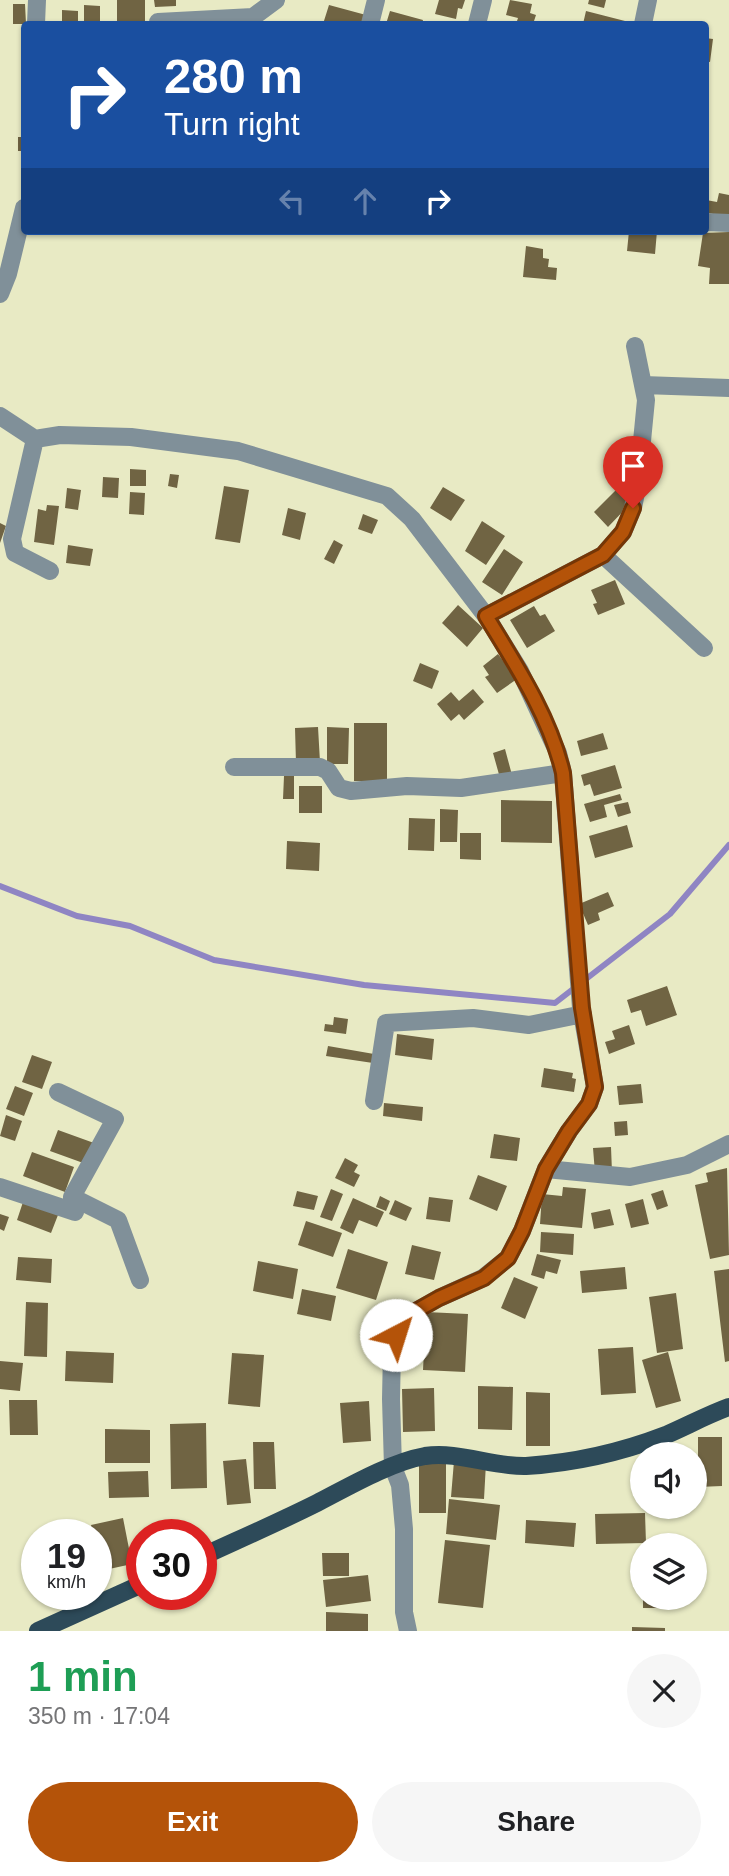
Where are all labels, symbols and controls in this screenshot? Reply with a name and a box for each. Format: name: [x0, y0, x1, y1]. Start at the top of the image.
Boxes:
icon: right: [49, 49, 140, 140]
text: 280 m: [164, 49, 303, 103]
text: Turn right: [164, 106, 300, 142]
icon: left: [273, 182, 311, 220]
icon: ahead: [346, 182, 384, 220]
icon: right: [419, 182, 457, 220]
pin: [603, 436, 663, 508]
icon: arrive: [614, 447, 652, 485]
position arrow: [359, 1298, 433, 1372]
map controls: [630, 1442, 707, 1610]
button: sound: [630, 1442, 707, 1519]
speed limit sign: 30: [126, 1519, 217, 1610]
button: layers: [630, 1533, 707, 1610]
text: 19: [47, 1536, 86, 1575]
text: km/h: [47, 1572, 86, 1592]
text: 1 min: [28, 1653, 138, 1700]
button: close: [627, 1654, 701, 1728]
text: 350 m · 17:04: [28, 1703, 170, 1729]
button: Exit: [28, 1782, 358, 1862]
button: Share: [372, 1782, 701, 1862]

